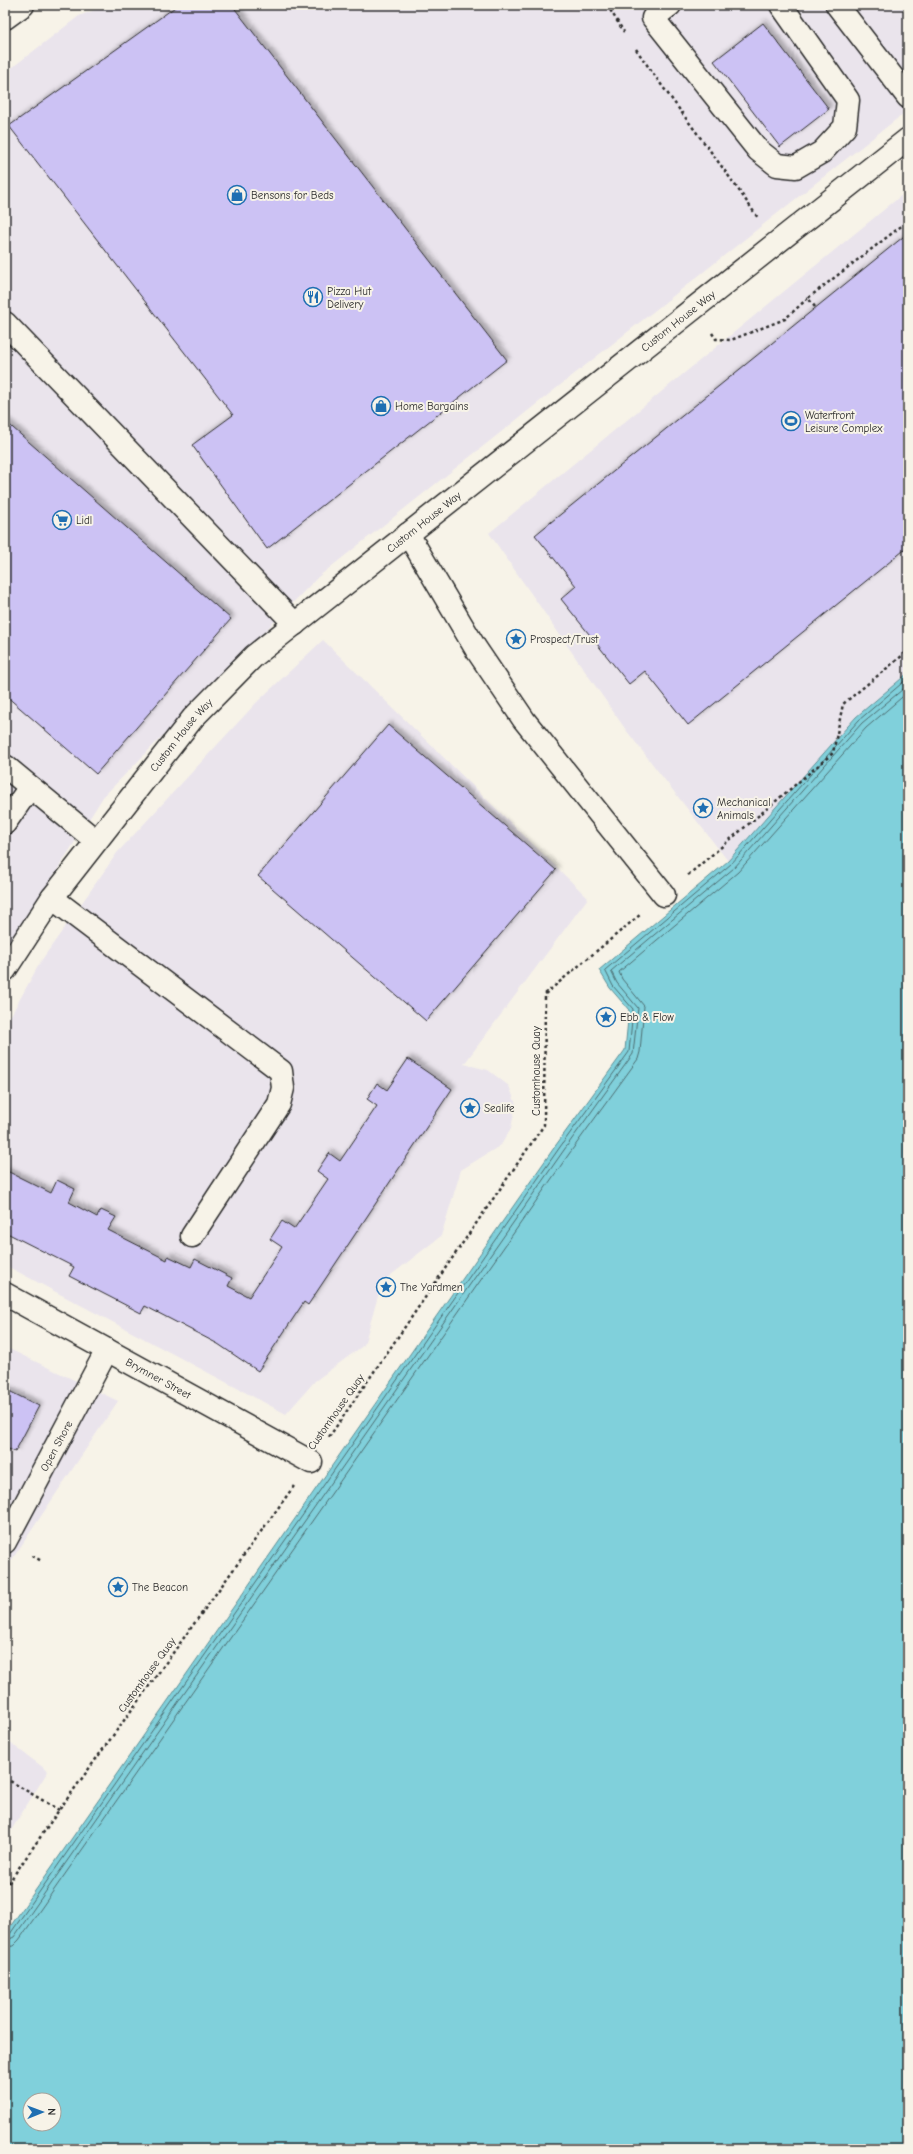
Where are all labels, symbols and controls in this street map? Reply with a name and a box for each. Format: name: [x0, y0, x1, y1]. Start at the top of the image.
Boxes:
shop icon: Bensons for Beds: [226, 184, 248, 206]
place label: Bensons for Beds: [251, 189, 334, 202]
place label: Pizza Hut Delivery: [327, 285, 372, 311]
restaurant icon: Pizza Hut Delivery: [302, 286, 324, 308]
street label: Custom House Way: [638, 288, 718, 354]
shop icon: Home Bargains: [370, 395, 392, 417]
place label: Home Bargains: [395, 400, 469, 413]
place label: Waterfront Leisure Complex: [805, 409, 883, 435]
sports icon: Waterfront Leisure Complex: [780, 410, 802, 432]
street label: Custom House Way: [384, 488, 464, 555]
supermarket icon: Lidl: [51, 509, 73, 531]
place label: Lidl: [76, 514, 92, 527]
place icon: Prospect/Trust: [505, 628, 527, 650]
place label: Prospect/Trust: [530, 633, 599, 646]
street label: Custom House Way: [147, 696, 215, 774]
place label: Mechanical Animals: [717, 796, 771, 822]
place icon: Mechanical Animals: [692, 797, 714, 819]
place icon: Ebb & Flow: [595, 1006, 617, 1028]
place label: Ebb & Flow: [620, 1011, 674, 1024]
street label: Customhouse Quay: [530, 1026, 543, 1116]
place icon: Sealife: [459, 1097, 481, 1119]
place label: Sealife: [484, 1102, 515, 1115]
place icon: The Yardmen: [375, 1276, 397, 1298]
place label: The Yardmen: [400, 1281, 463, 1294]
street label: Brymner Street: [123, 1355, 194, 1402]
street label: Customhouse Quay: [305, 1371, 367, 1452]
street label: Open Shore: [37, 1418, 75, 1473]
place icon: The Beacon: [107, 1576, 129, 1598]
place label: The Beacon: [132, 1581, 188, 1594]
street label: Customhouse Quay: [115, 1635, 179, 1715]
north arrow: [22, 2092, 62, 2132]
text: N: [45, 2108, 58, 2116]

